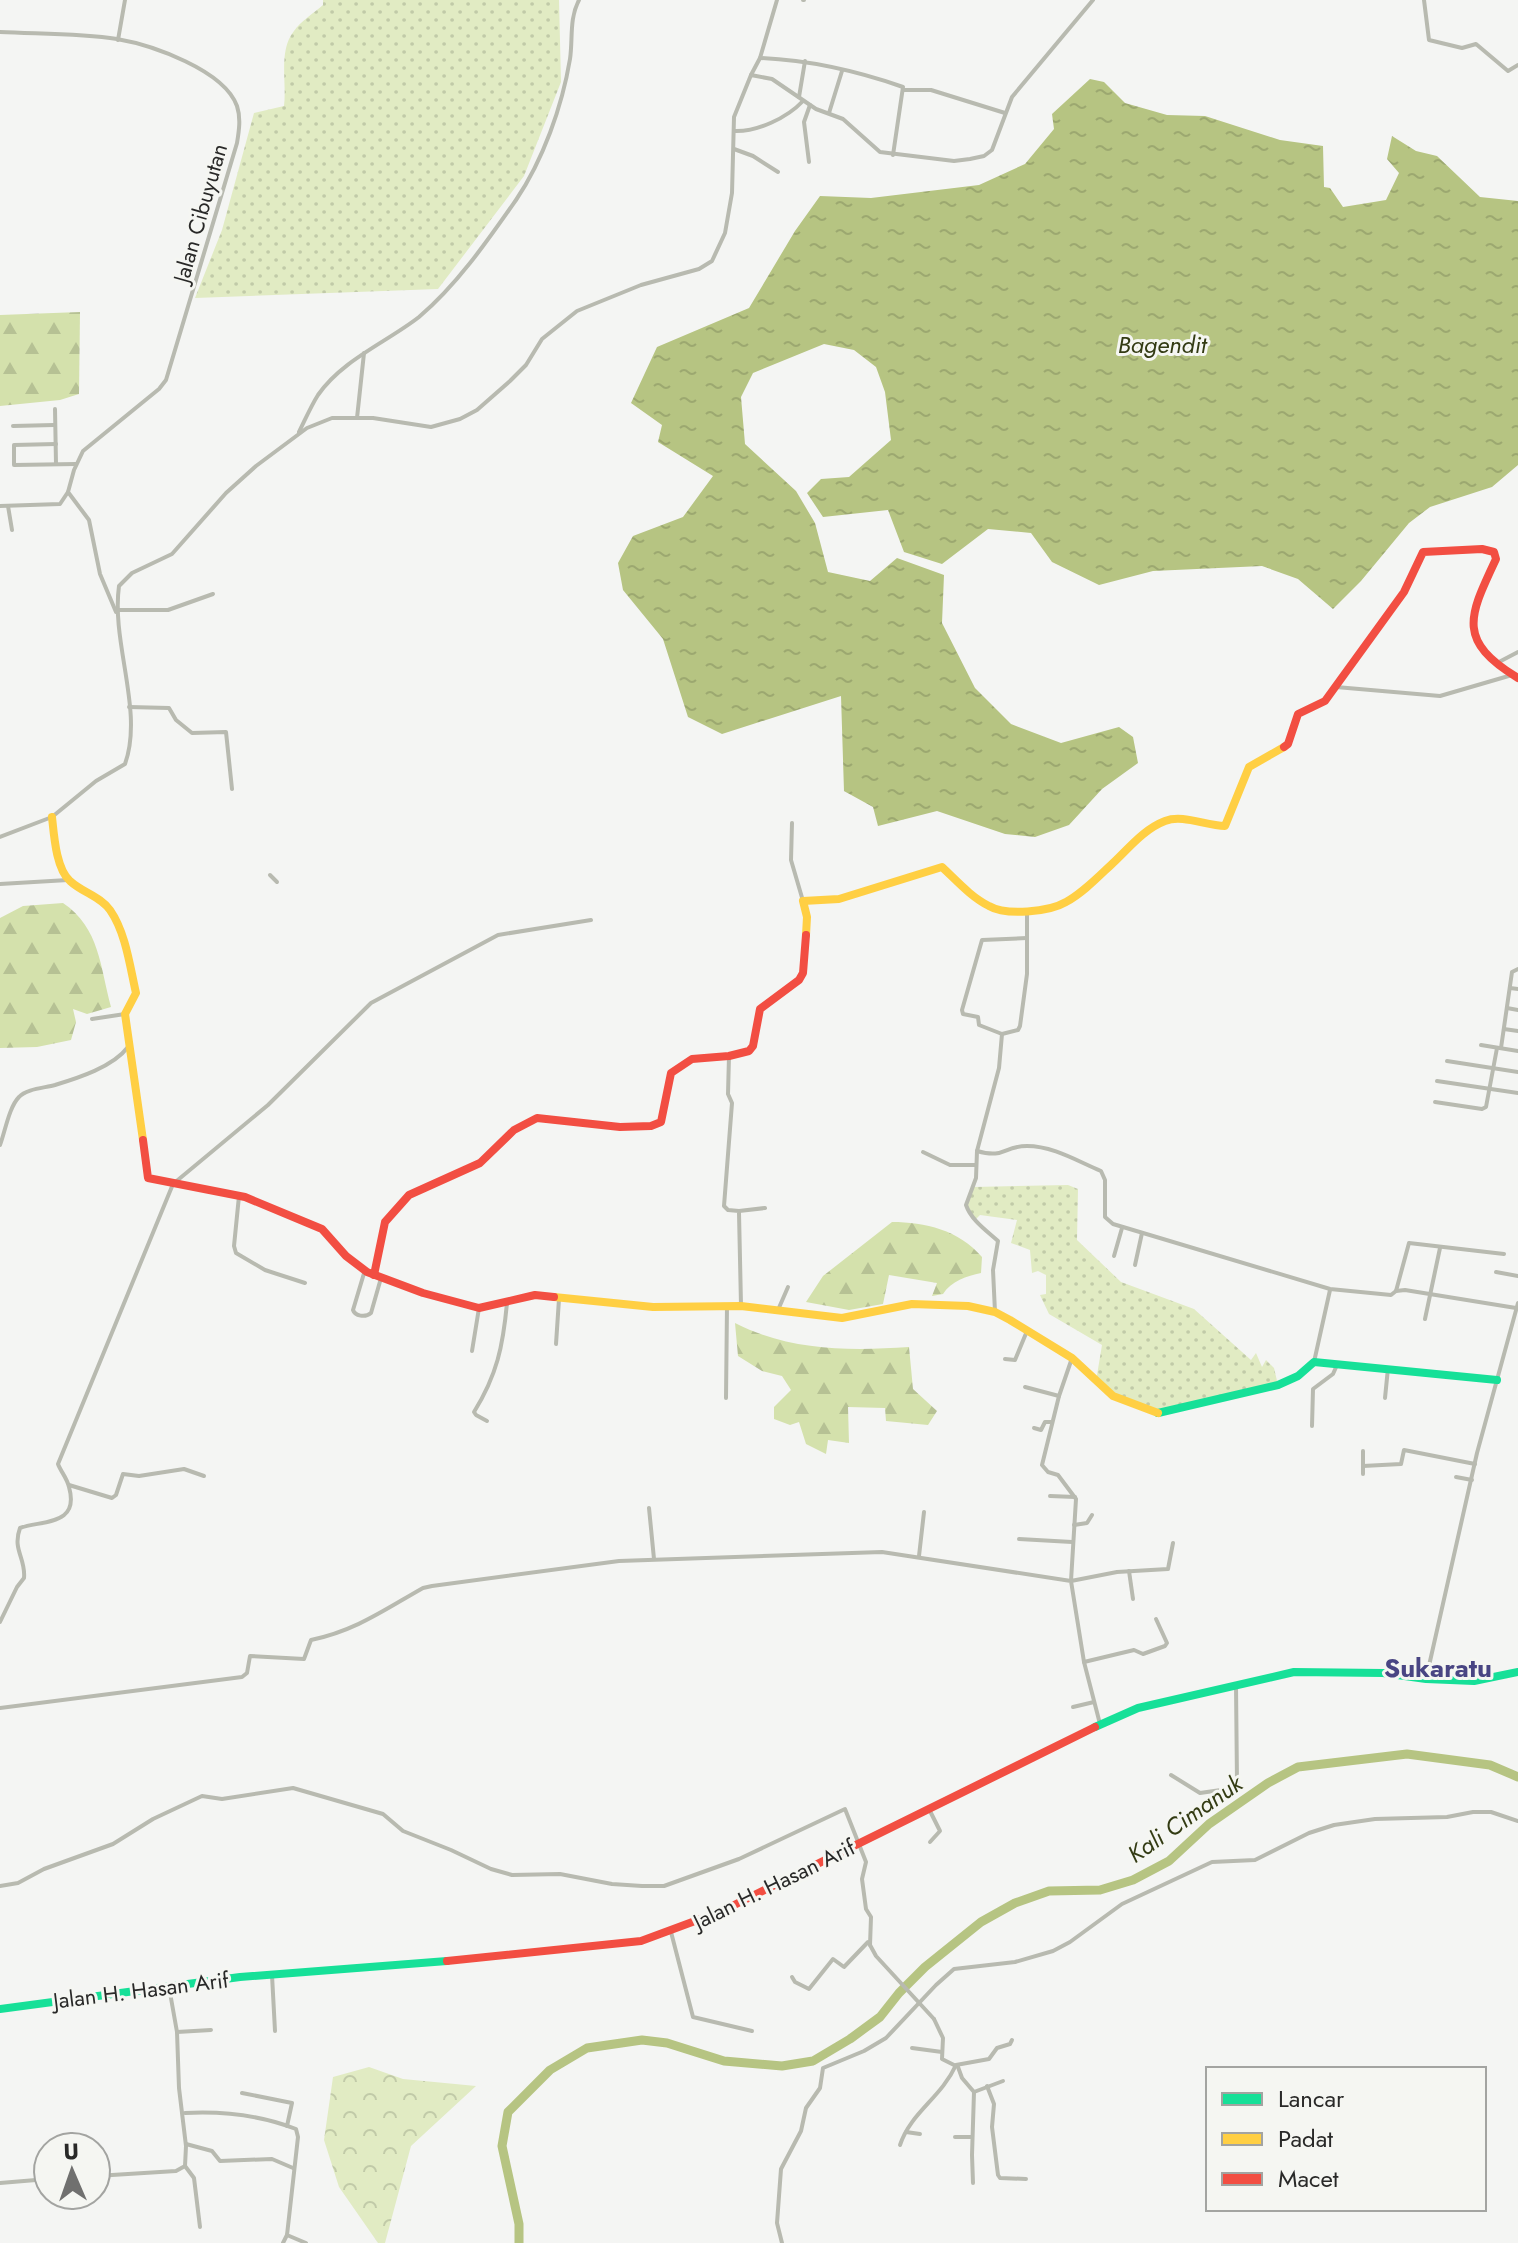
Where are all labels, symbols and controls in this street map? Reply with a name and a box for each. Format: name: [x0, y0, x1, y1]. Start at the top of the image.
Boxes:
street label: Jalan Cibuyutan: [164, 140, 235, 289]
water label: Bagendit: [1118, 327, 1208, 362]
district label: Sukaratu: [1384, 1649, 1492, 1687]
water label: Kali Cimanuk: [1120, 1765, 1251, 1871]
street label: Jalan H. Hasan Arif: [685, 1831, 861, 1938]
street label: Jalan H. Hasan Arif: [48, 1963, 231, 2017]
legend: [1206, 2067, 1486, 2211]
text: Lancar: [1278, 2081, 1345, 2116]
text: Padat: [1278, 2121, 1333, 2156]
north arrow: [32, 2131, 112, 2211]
text: U: [63, 2135, 80, 2167]
text: Macet: [1278, 2161, 1339, 2196]

